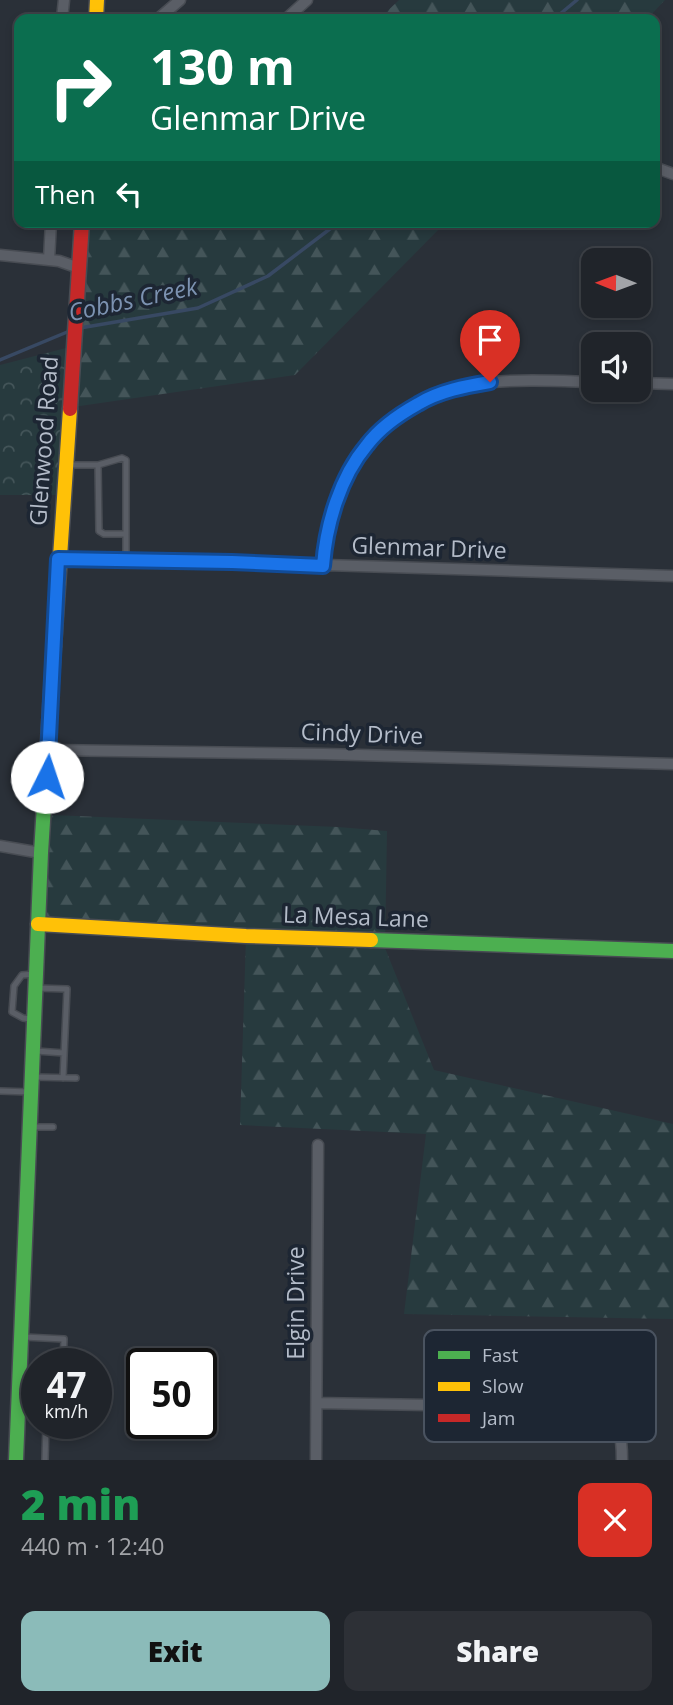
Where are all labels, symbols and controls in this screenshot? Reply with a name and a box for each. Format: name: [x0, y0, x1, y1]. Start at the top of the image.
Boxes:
text: 130 m: [150, 33, 295, 99]
icon: right: [35, 42, 126, 133]
text: Glenmar Drive: [150, 96, 366, 139]
icon: left: [110, 175, 148, 213]
text: Then: [35, 176, 96, 212]
north arrow: [581, 248, 651, 318]
map controls: [581, 248, 651, 402]
water label: Cobbs Creek: [65, 268, 202, 328]
pin: [460, 310, 520, 382]
icon: arrive: [471, 321, 509, 359]
button: sound: [581, 332, 651, 402]
street label: Glenwood Road: [21, 355, 65, 527]
street label: Glenmar Drive: [351, 528, 507, 566]
street label: Cindy Drive: [300, 715, 424, 751]
position arrow: [10, 740, 84, 814]
street label: La Mesa Lane: [283, 897, 429, 935]
street label: Elgin Drive: [279, 1246, 311, 1360]
legend: [424, 1330, 656, 1442]
text: Fast: [482, 1342, 518, 1368]
speed limit sign: 50: [126, 1348, 217, 1439]
text: 47: [46, 1361, 87, 1408]
text: Slow: [482, 1373, 524, 1399]
text: km/h: [45, 1399, 88, 1423]
text: Jam: [480, 1405, 515, 1431]
text: 2 min: [21, 1475, 140, 1532]
button: close: [578, 1483, 652, 1557]
text: 440 m · 12:40: [21, 1530, 164, 1562]
button: Exit: [21, 1611, 330, 1691]
button: Share: [344, 1611, 652, 1691]

